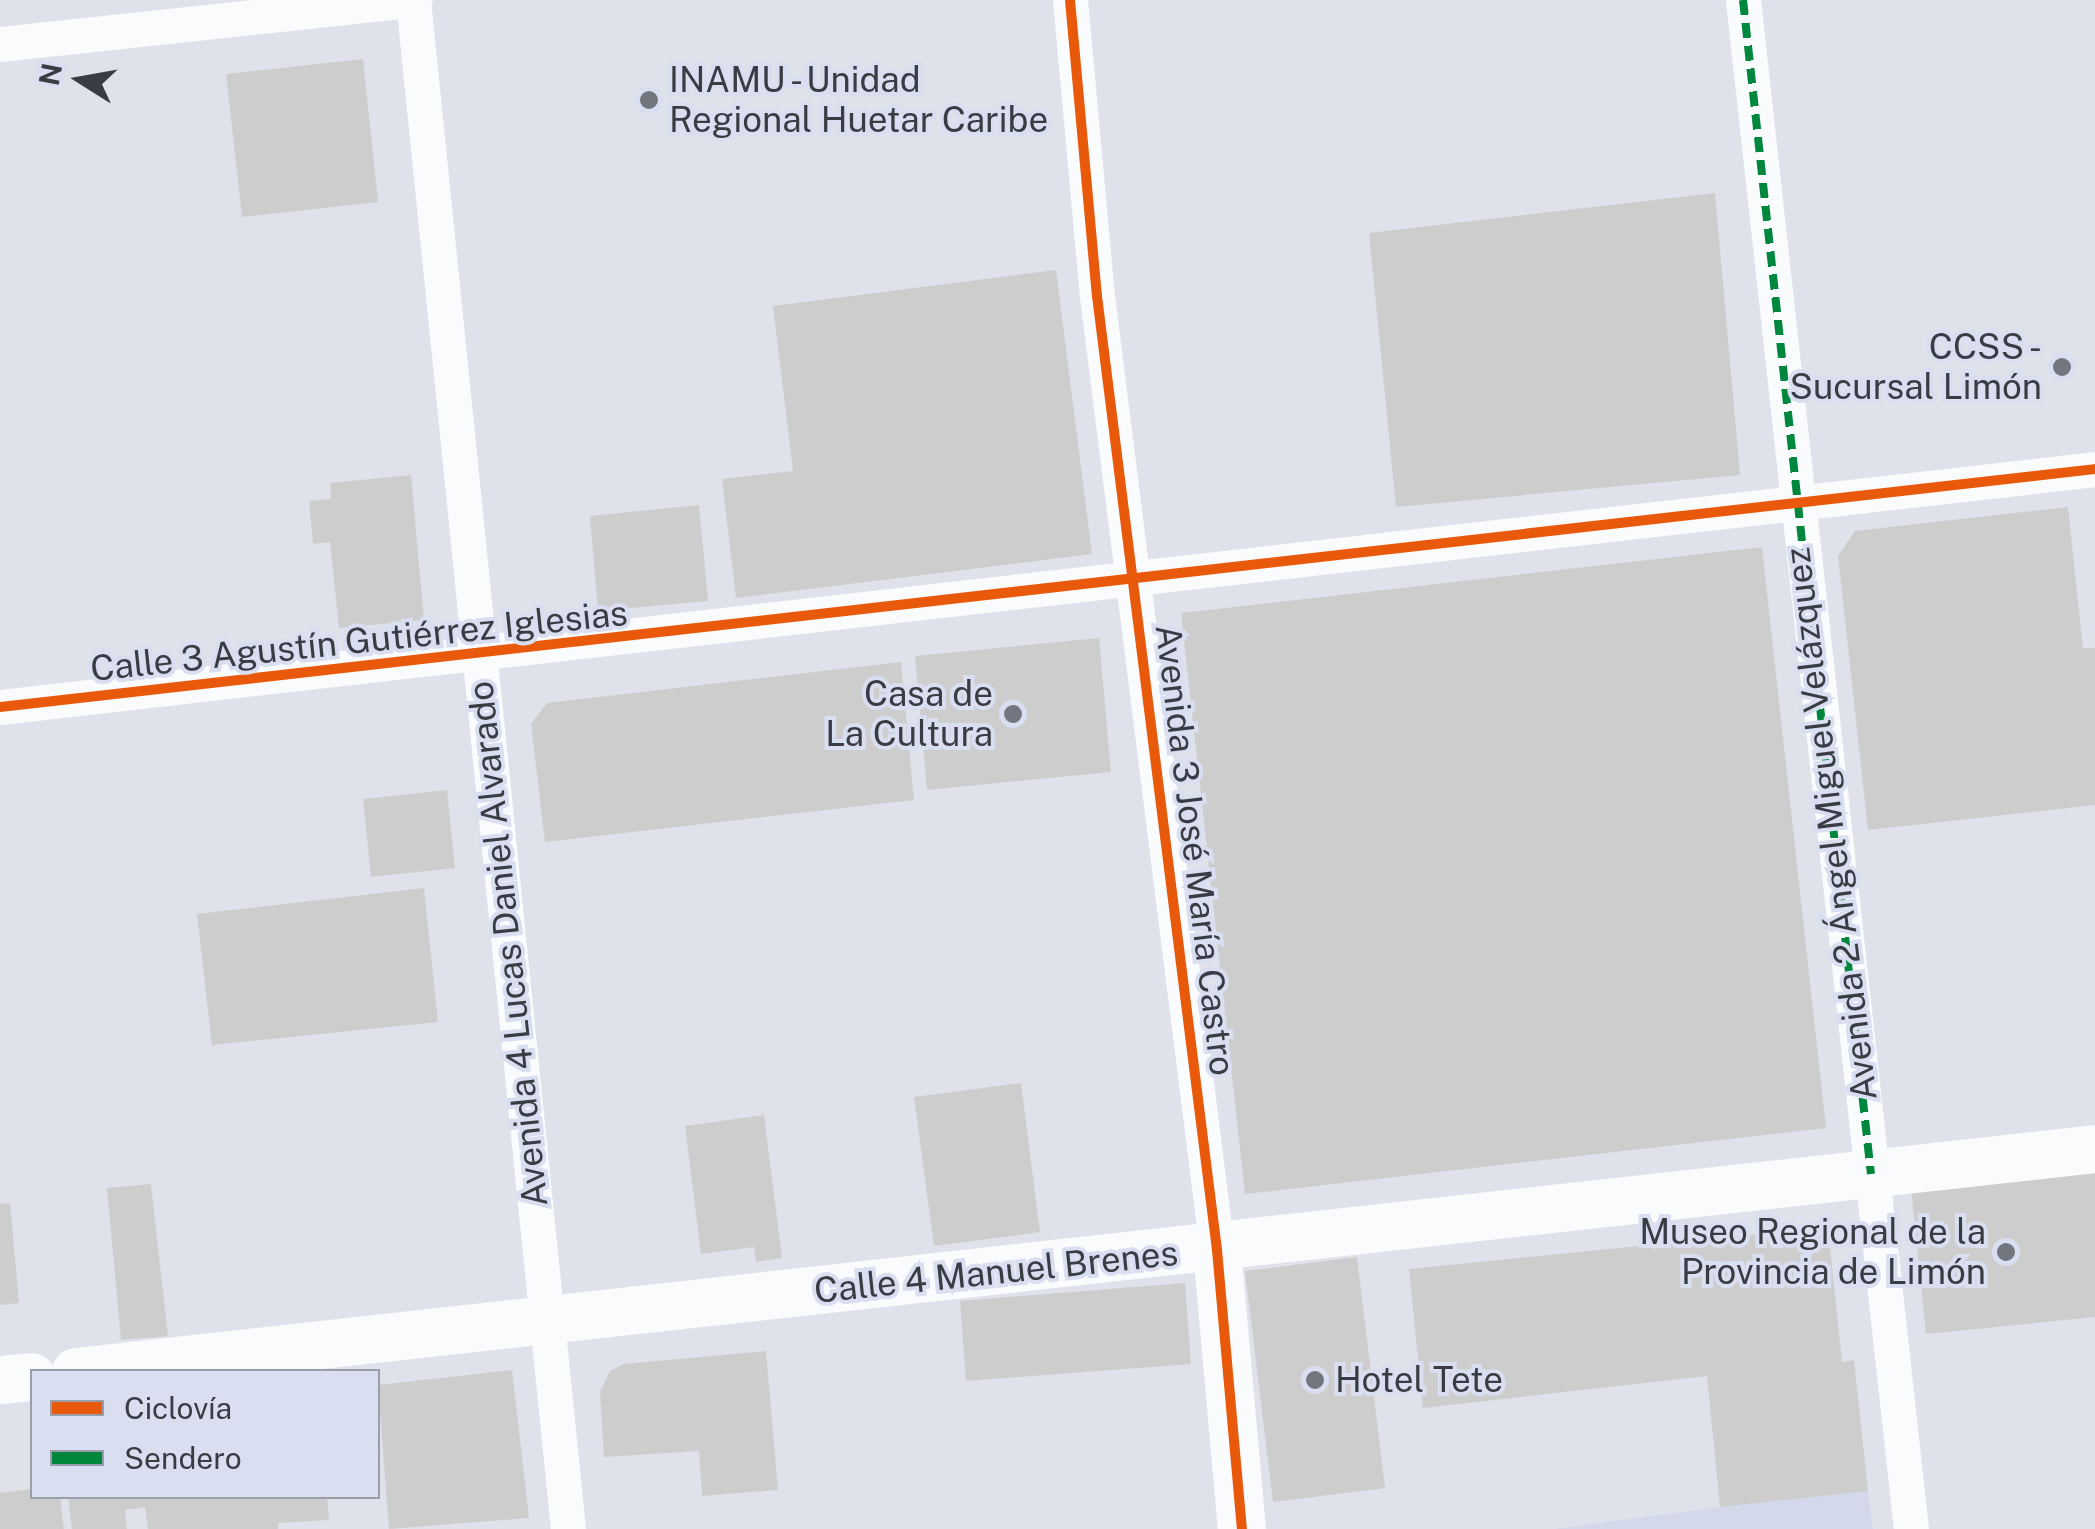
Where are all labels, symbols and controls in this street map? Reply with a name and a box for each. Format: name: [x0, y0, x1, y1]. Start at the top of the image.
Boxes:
north arrow: [30, 30, 130, 130]
place label: INAMU - Unidad Regional Huetar Caribe: [669, 59, 1048, 141]
text: N: [32, 60, 68, 88]
marker: INAMU - Unidad Regional Huetar Caribe: [638, 89, 660, 111]
place label: CCSS - Sucursal Limón: [1790, 326, 2042, 408]
marker: CCSS - Sucursal Limón: [2051, 356, 2073, 378]
street label: Avenida 2 Ángel Miguel Velázquez: [1776, 545, 1886, 1103]
street label: Calle 3 Agustín Gutiérrez Iglesias: [88, 592, 630, 690]
street label: Avenida 3 José María Castro: [1146, 622, 1244, 1078]
place label: Casa de La Cultura: [825, 673, 993, 755]
street label: Avenida 4 Lucas Daniel Alvarado: [459, 679, 557, 1209]
marker: Casa de La Cultura: [1002, 703, 1024, 725]
place label: Museo Regional de la Provincia de Limón: [1638, 1211, 1986, 1293]
street label: Calle 4 Manuel Brenes: [812, 1232, 1180, 1312]
marker: Museo Regional de la Provincia de Limón: [1995, 1241, 2017, 1263]
place label: Hotel Tete: [1335, 1359, 1503, 1401]
legend: [30, 1369, 380, 1499]
marker: Hotel Tete: [1304, 1369, 1326, 1391]
text: Ciclovía: [124, 1390, 232, 1426]
text: Sendero: [124, 1440, 242, 1476]

